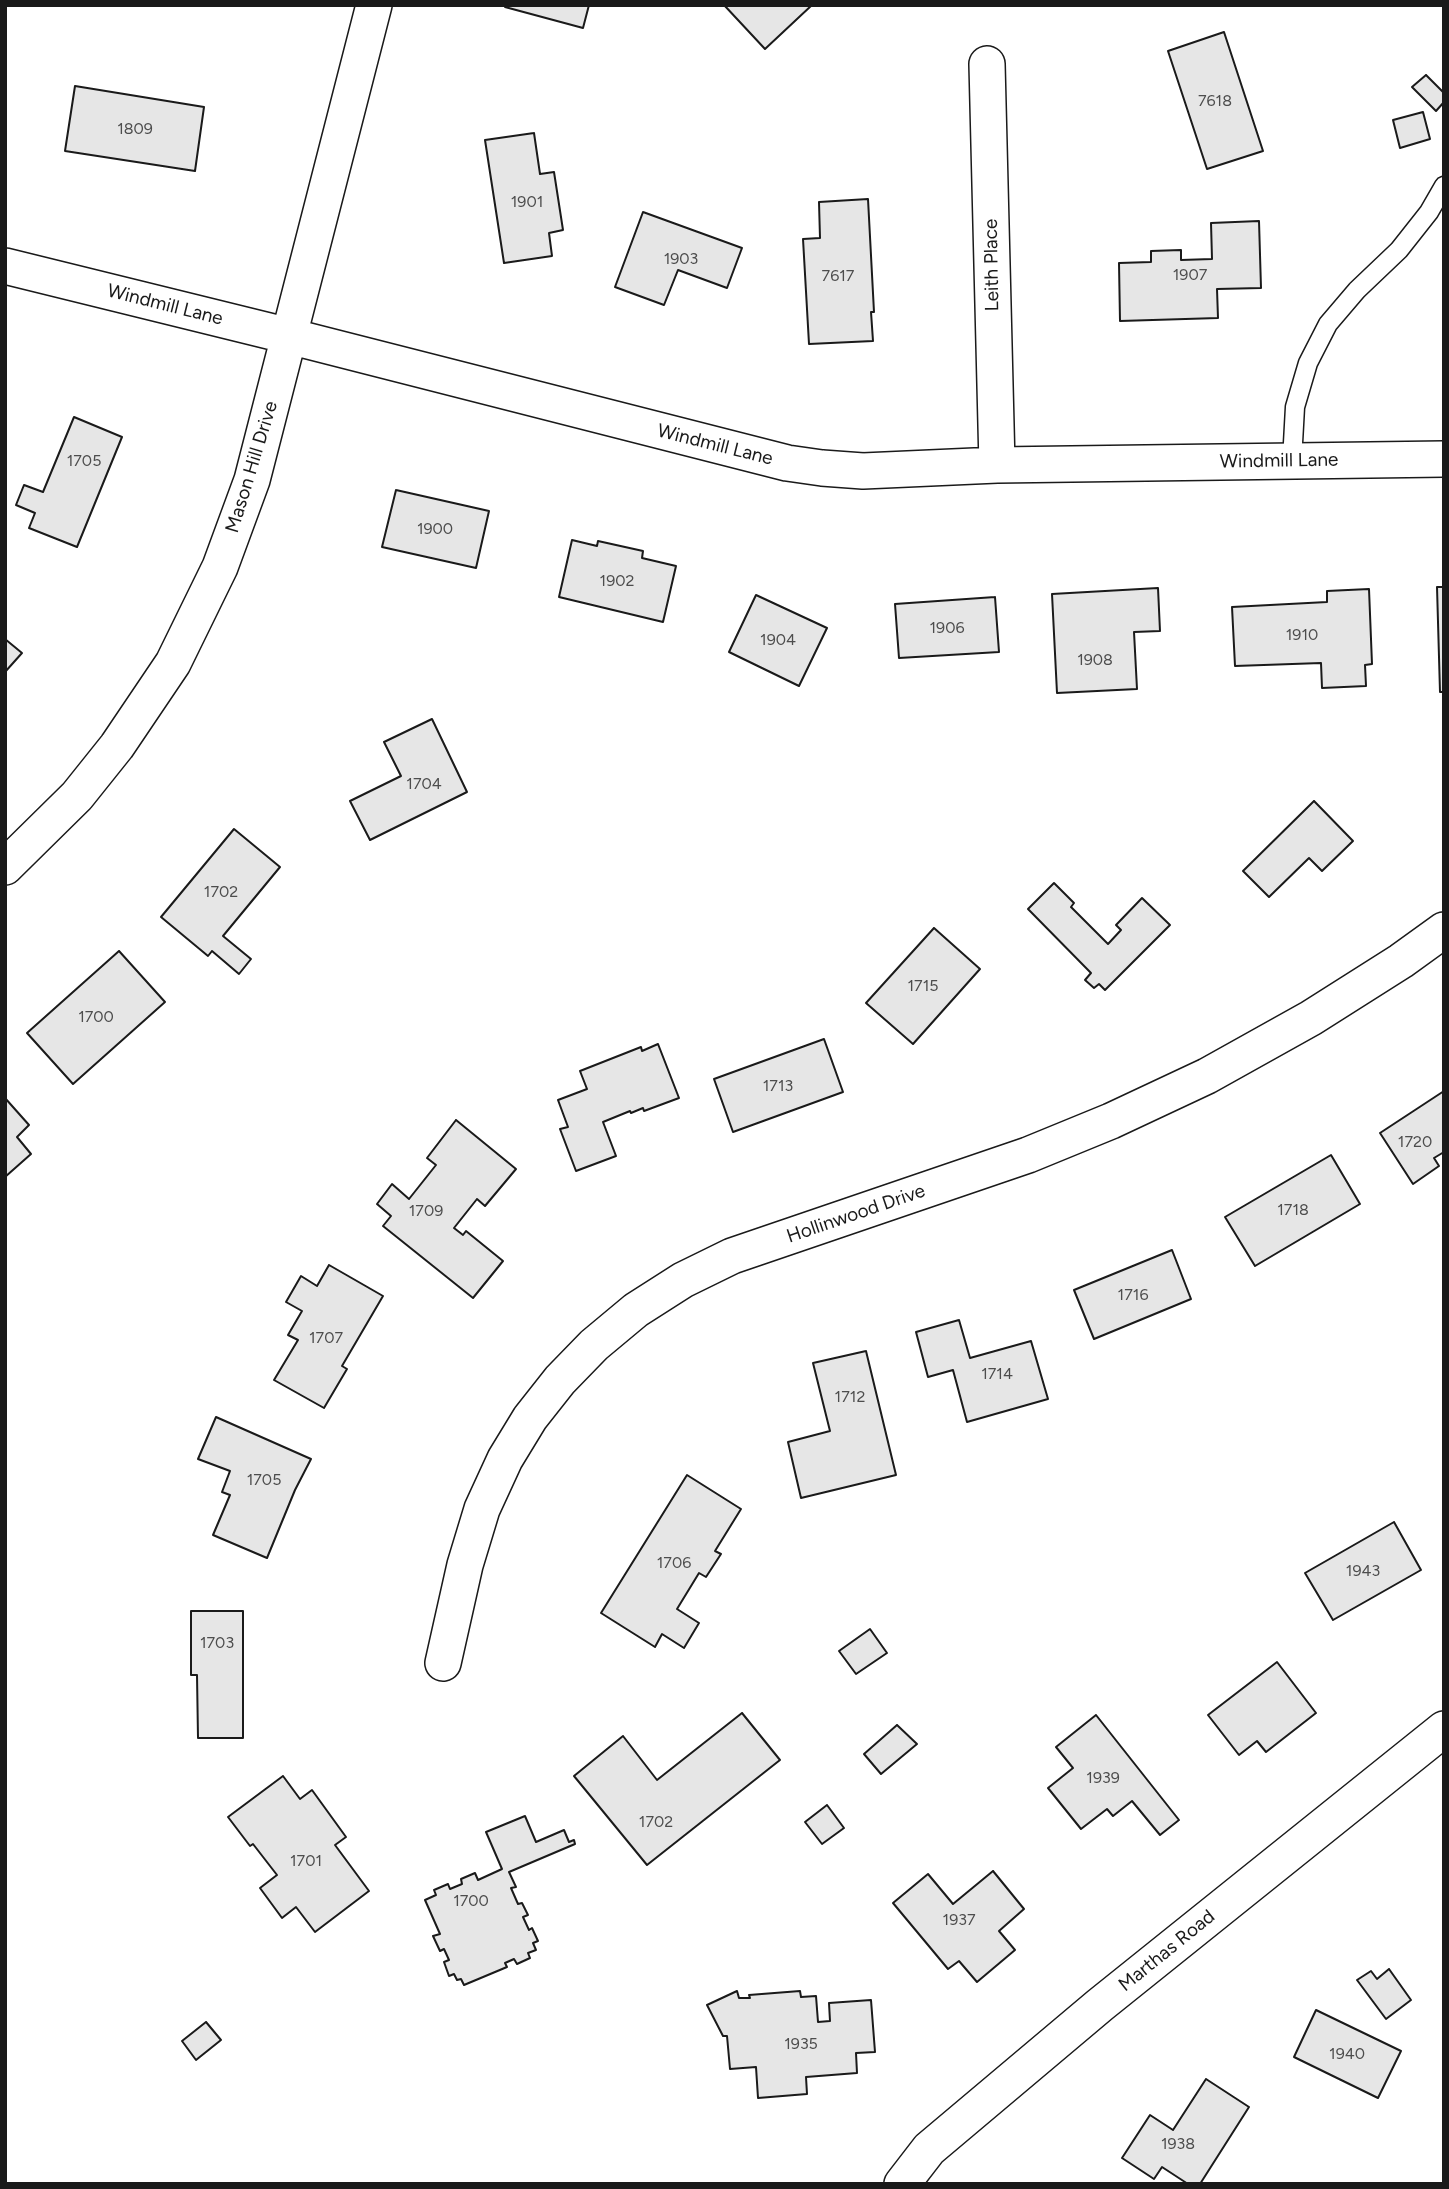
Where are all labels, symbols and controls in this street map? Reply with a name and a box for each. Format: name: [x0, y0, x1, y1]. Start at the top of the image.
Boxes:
house number: 7618: [1198, 91, 1232, 111]
house number: 1809: [117, 119, 153, 139]
house number: 1901: [511, 192, 543, 212]
street label: Leith Place: [980, 218, 1004, 312]
house number: 1903: [664, 249, 698, 269]
house number: 1907: [1173, 265, 1207, 285]
house number: 7617: [822, 266, 854, 286]
street label: Windmill Lane: [105, 280, 225, 330]
street label: Mason Hill Drive: [221, 398, 283, 536]
street label: Windmill Lane: [655, 420, 775, 470]
street label: Windmill Lane: [1220, 449, 1338, 473]
house number: 1705: [67, 451, 101, 471]
house number: 1900: [417, 519, 453, 539]
house number: 1902: [600, 571, 634, 591]
house number: 1906: [930, 618, 964, 638]
house number: 1910: [1286, 625, 1318, 645]
house number: 1904: [760, 630, 796, 650]
house number: 1908: [1077, 650, 1113, 670]
house number: 1704: [406, 774, 442, 794]
house number: 1702: [204, 882, 238, 902]
house number: 1715: [907, 976, 939, 996]
house number: 1700: [78, 1007, 114, 1027]
house number: 1713: [763, 1076, 793, 1096]
house number: 1720: [1398, 1132, 1432, 1152]
street label: Hollinwood Drive: [784, 1180, 928, 1248]
house number: 1718: [1277, 1200, 1309, 1220]
house number: 1709: [409, 1201, 443, 1221]
house number: 1716: [1118, 1285, 1148, 1305]
house number: 1707: [309, 1328, 343, 1348]
house number: 1714: [981, 1364, 1013, 1384]
house number: 1712: [835, 1387, 865, 1407]
house number: 1705: [247, 1470, 281, 1490]
house number: 1706: [657, 1553, 691, 1573]
house number: 1943: [1346, 1561, 1380, 1581]
house number: 1703: [200, 1633, 234, 1653]
house number: 1939: [1086, 1768, 1120, 1788]
house number: 1702: [639, 1812, 673, 1832]
house number: 1701: [290, 1851, 322, 1871]
house number: 1700: [453, 1891, 489, 1911]
street label: Marthas Road: [1114, 1905, 1220, 1997]
house number: 1937: [943, 1910, 975, 1930]
house number: 1935: [784, 2034, 818, 2054]
house number: 1940: [1329, 2044, 1365, 2064]
house number: 1938: [1161, 2134, 1195, 2154]

